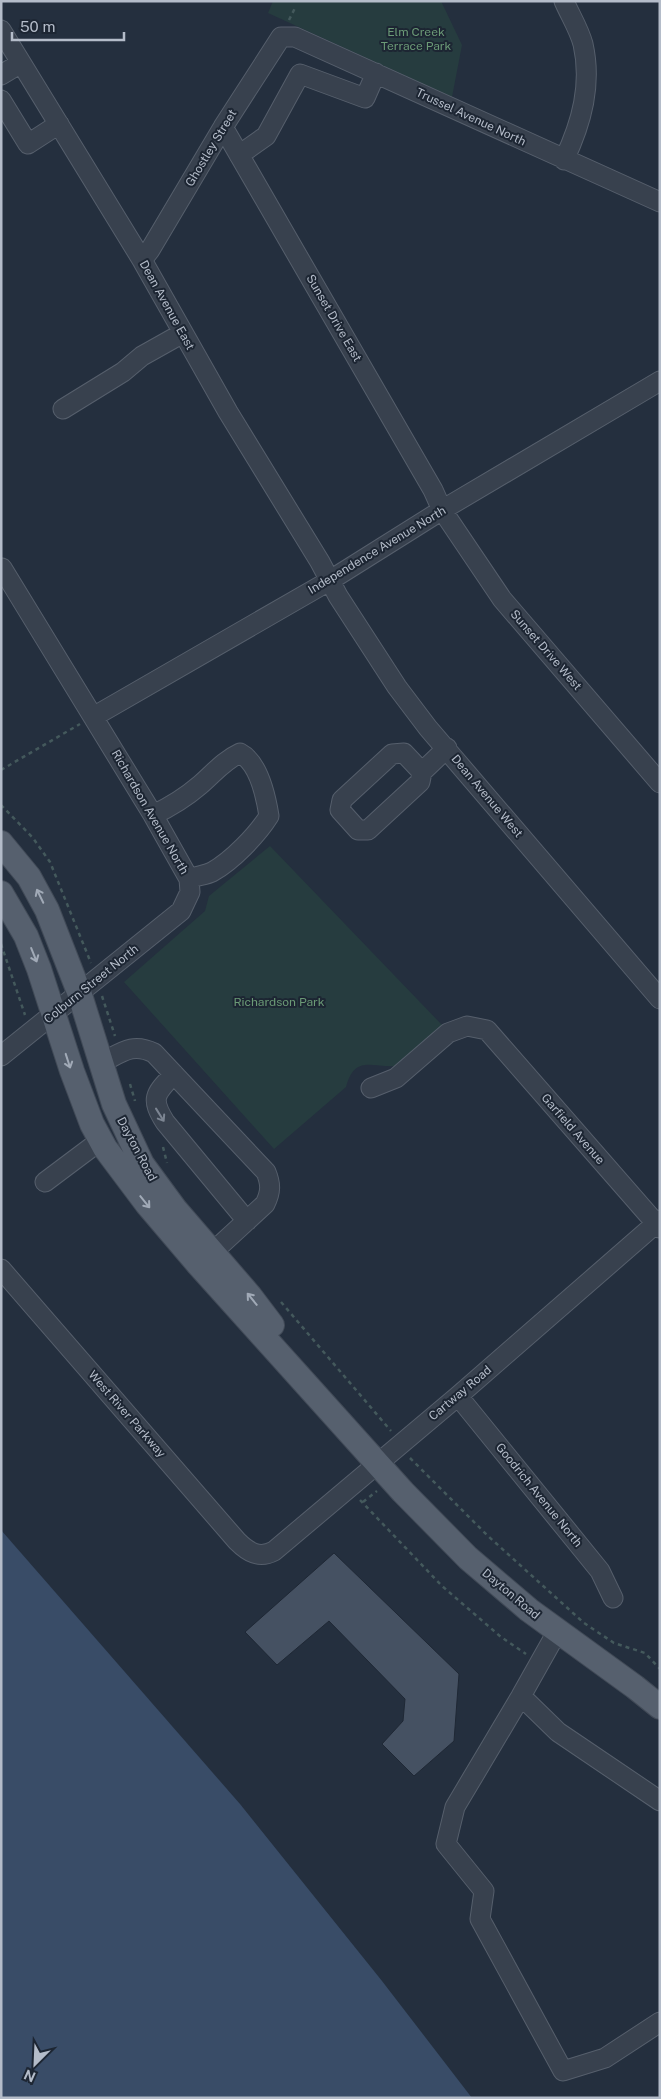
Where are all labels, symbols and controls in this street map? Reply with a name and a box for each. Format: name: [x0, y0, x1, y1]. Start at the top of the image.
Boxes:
scale bar: [12, 10, 125, 42]
text: 50 m: [20, 18, 55, 35]
park label: Elm Creek Terrace Park: [381, 25, 452, 53]
street label: Trussel Avenue North: [414, 85, 528, 149]
street label: Ghostley Street: [182, 107, 240, 189]
street label: Dean Avenue East: [137, 258, 198, 352]
street label: Sunset Drive East: [303, 272, 365, 364]
street label: Independence Avenue North: [306, 503, 448, 597]
street label: Sunset Drive West: [507, 607, 585, 693]
street label: Richardson Avenue North: [109, 747, 191, 877]
street label: Dean Avenue West: [448, 752, 526, 840]
one-way arrow: [35, 889, 44, 904]
street label: Colburn Street North: [41, 942, 141, 1026]
one-way arrow: [29, 947, 39, 962]
park label: Richardson Park: [233, 995, 325, 1009]
one-way arrow: [64, 1053, 73, 1068]
street label: Garfield Avenue: [538, 1091, 608, 1167]
one-way arrow: [155, 1108, 166, 1122]
street label: Dayton Road: [114, 1114, 160, 1184]
one-way arrow: [140, 1195, 151, 1208]
one-way arrow: [247, 1293, 258, 1306]
street label: Cartway Road: [426, 1363, 494, 1423]
street label: West River Parkway: [86, 1368, 169, 1461]
street label: Goodrich Avenue North: [493, 1440, 585, 1550]
street label: Dayton Road: [479, 1566, 543, 1622]
north arrow: [10, 2039, 60, 2089]
text: N: [21, 2066, 38, 2085]

